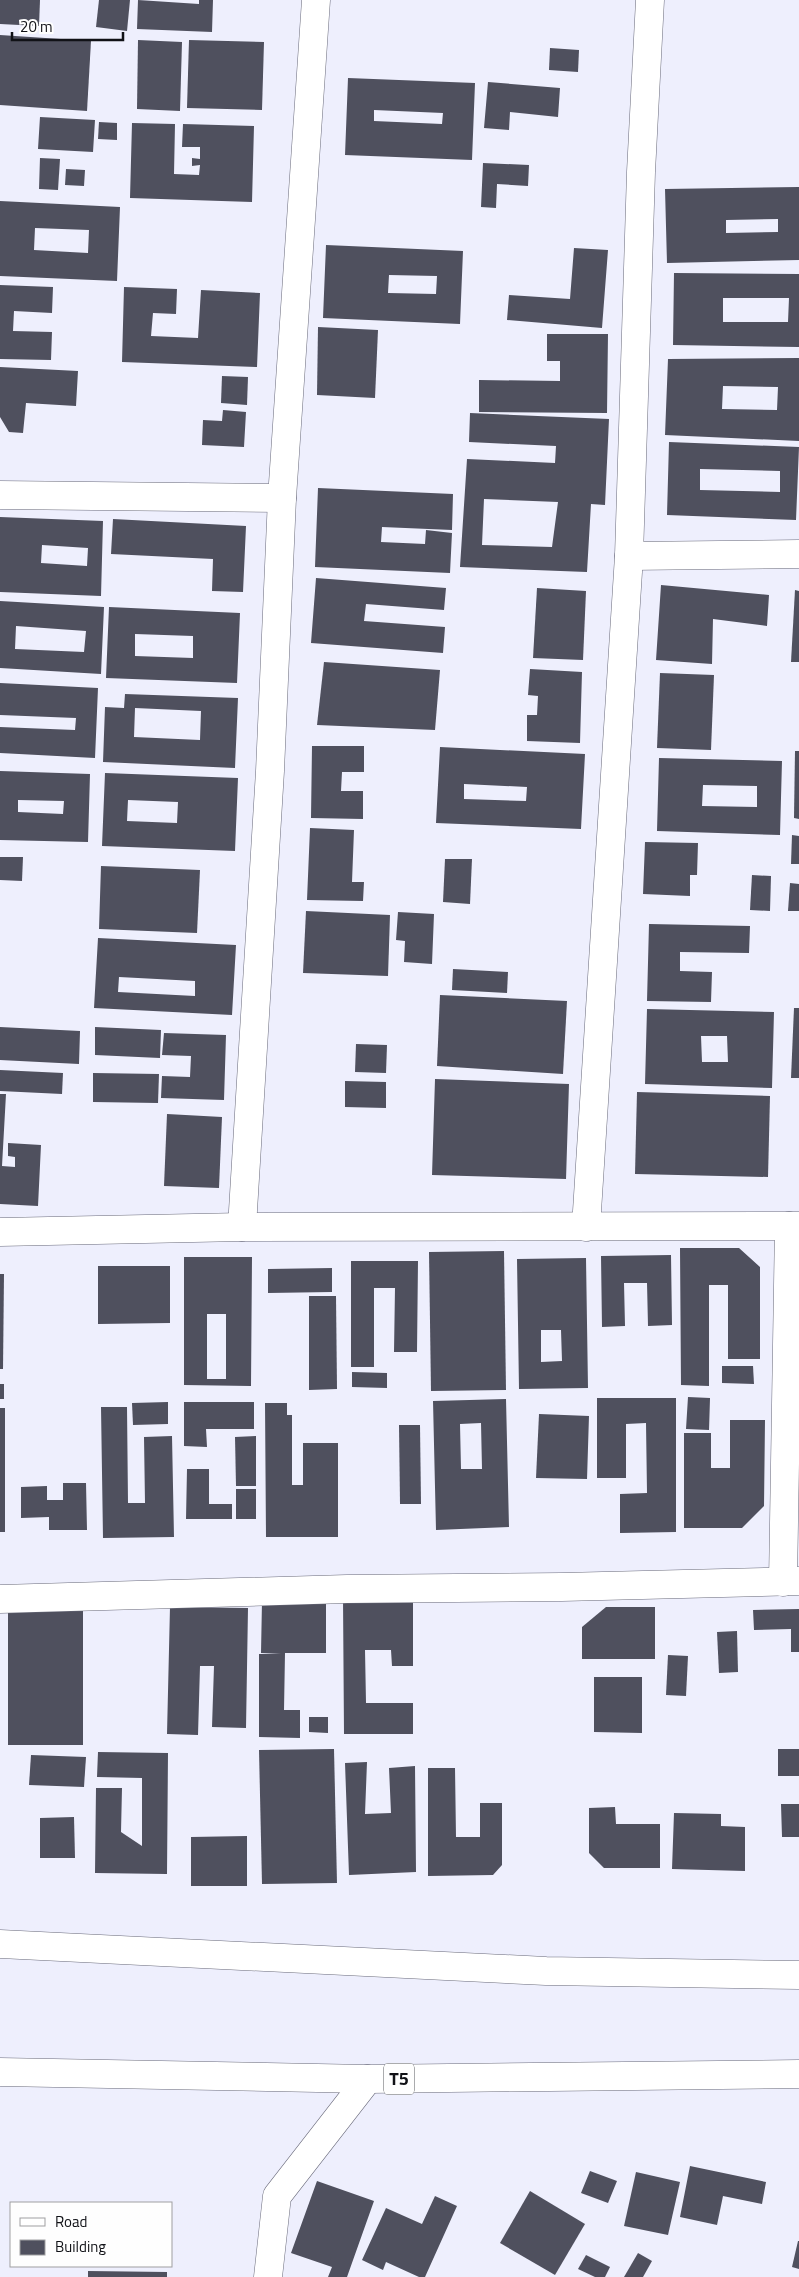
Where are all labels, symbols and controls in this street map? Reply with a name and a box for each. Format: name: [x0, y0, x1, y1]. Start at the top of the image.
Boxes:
scale bar: [12, 10, 124, 42]
text: 20 m: [20, 15, 53, 38]
road number: T5: [384, 2064, 414, 2094]
legend: [10, 2202, 172, 2267]
text: Road: [55, 2210, 87, 2233]
text: Building: [55, 2235, 106, 2258]

